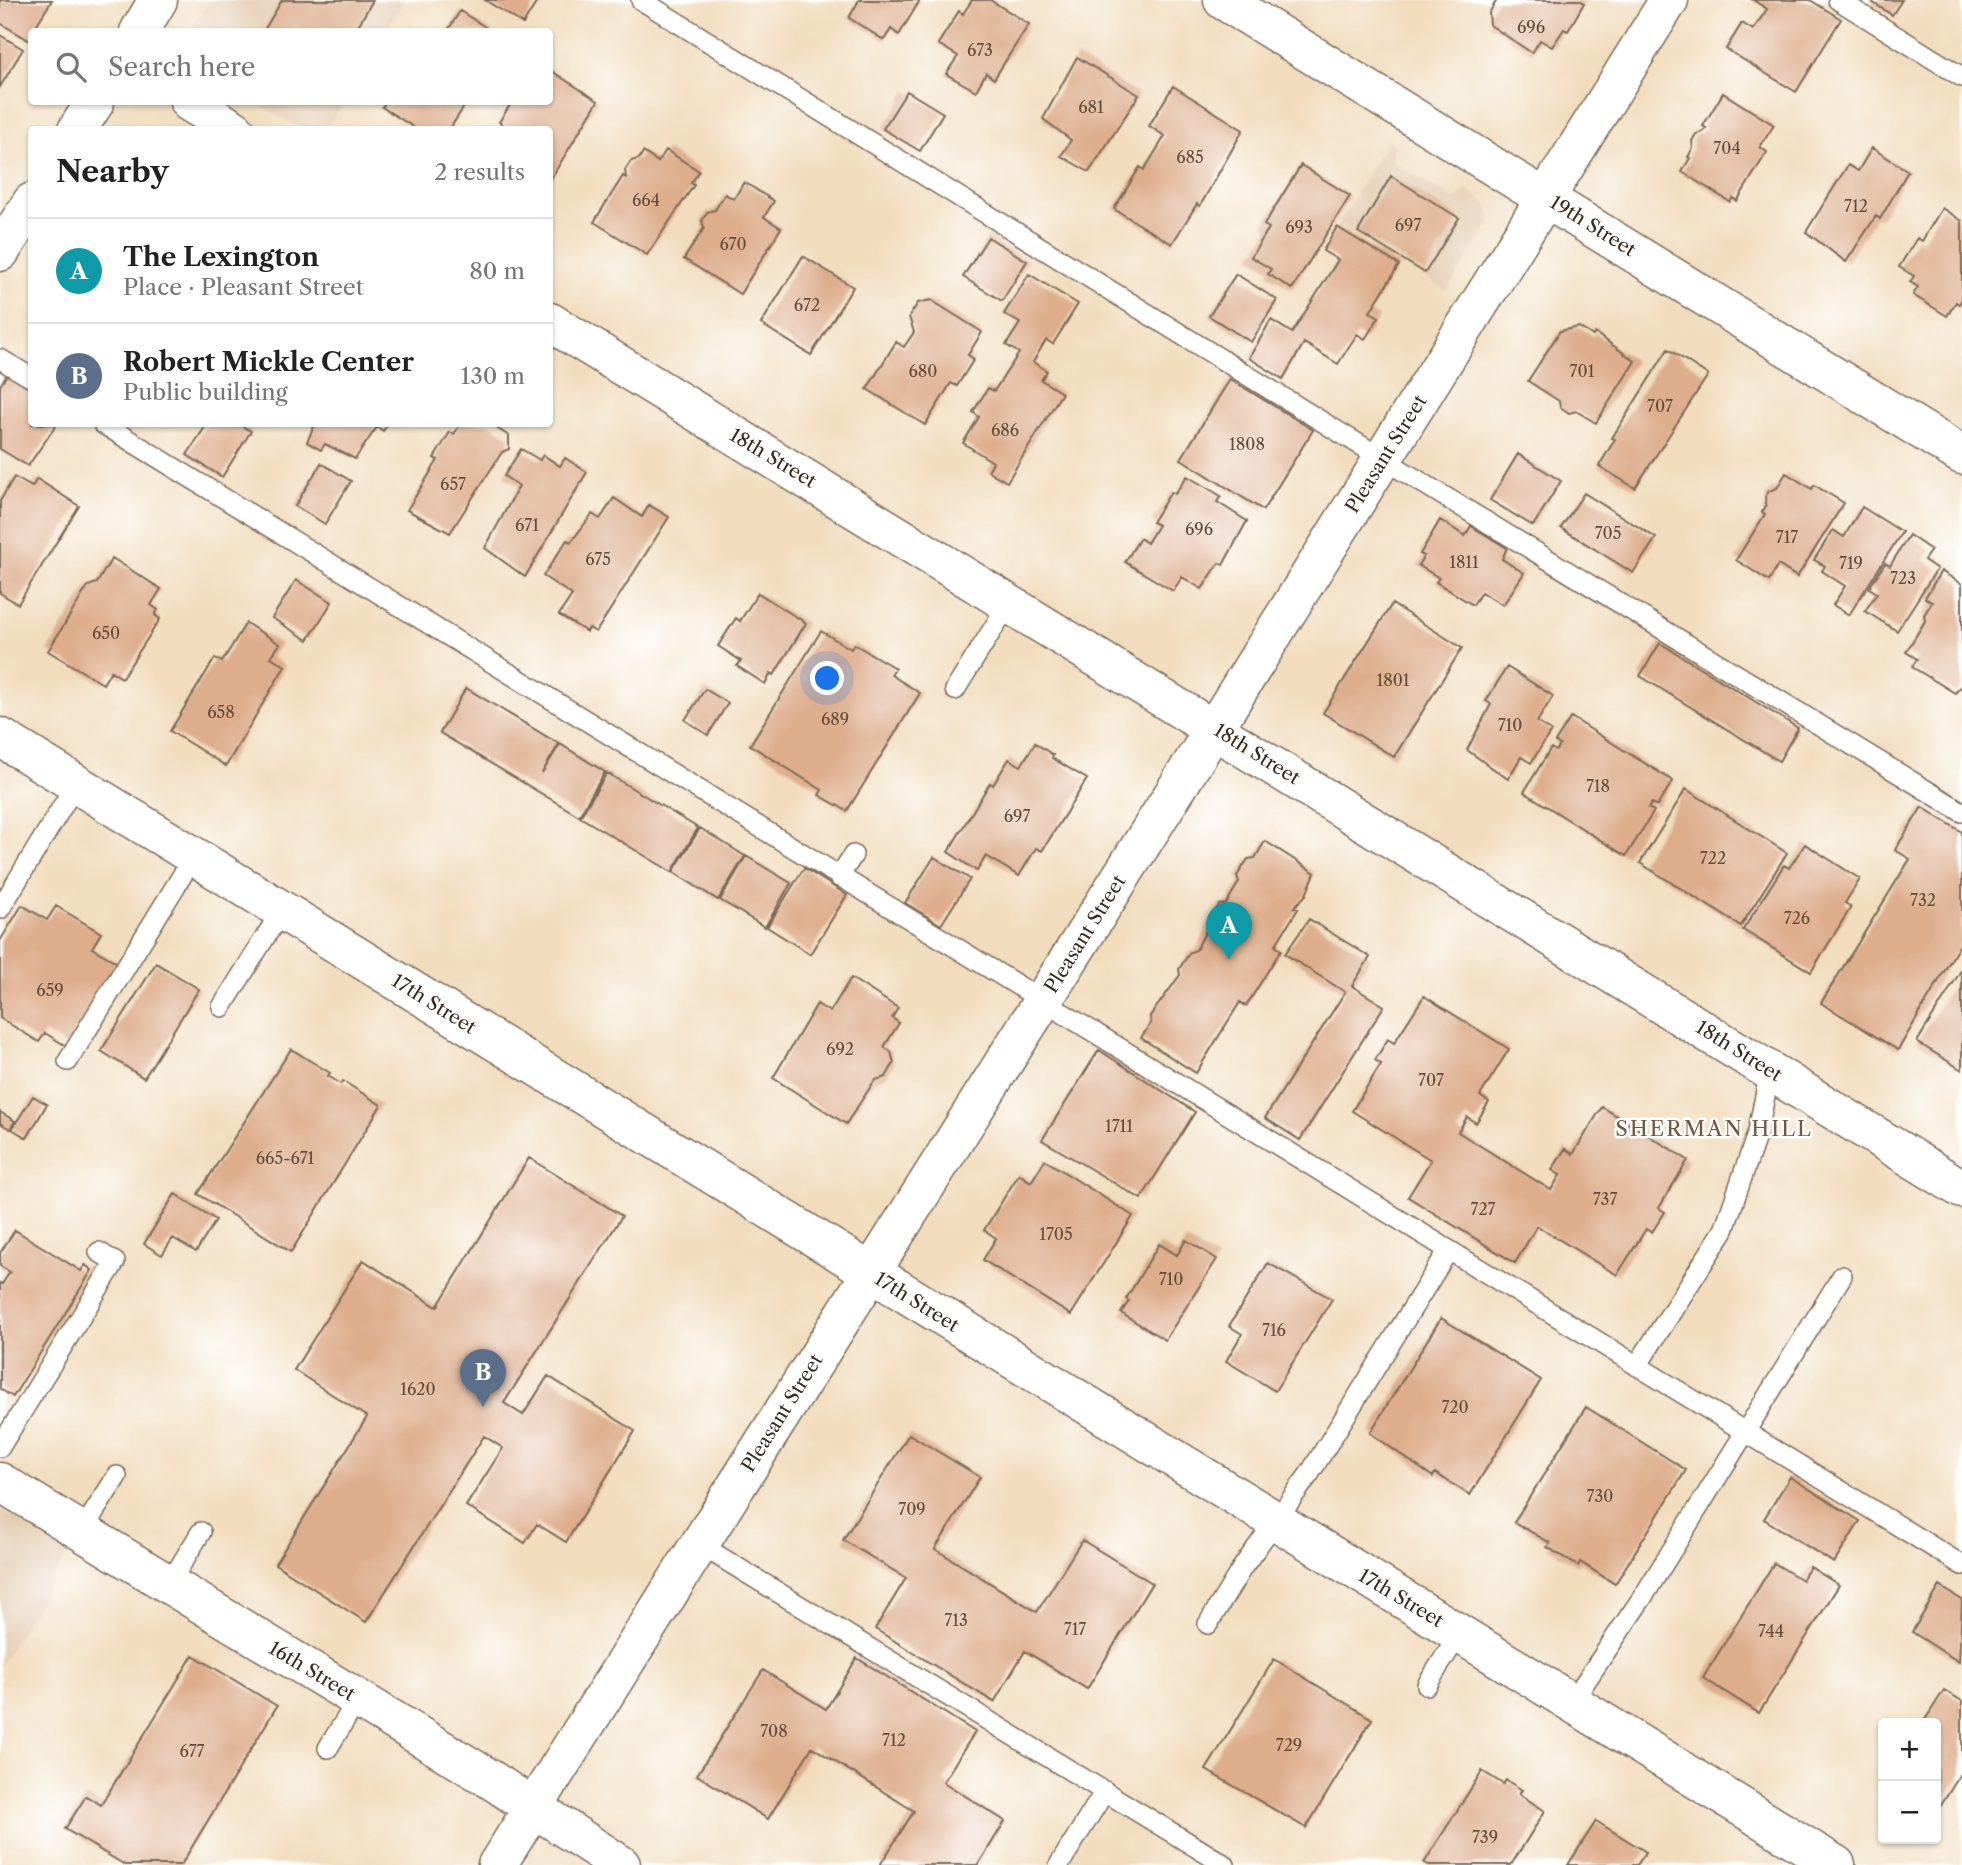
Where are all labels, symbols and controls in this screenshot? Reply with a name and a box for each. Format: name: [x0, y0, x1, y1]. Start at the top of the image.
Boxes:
house number: 696: [1517, 17, 1545, 37]
search box: [28, 28, 553, 105]
house number: 673: [967, 40, 993, 60]
icon: search: [52, 48, 90, 86]
text: Search here: [108, 51, 255, 83]
house number: 681: [1078, 97, 1104, 117]
house number: 704: [1713, 138, 1741, 158]
house number: 685: [1176, 147, 1204, 167]
text: Nearby: [56, 153, 169, 190]
text: 2 results: [434, 158, 525, 186]
house number: 664: [632, 190, 660, 210]
street label: 19th Street: [1546, 191, 1640, 262]
house number: 712: [1844, 196, 1868, 216]
house number: 697: [1395, 215, 1421, 235]
house number: 693: [1285, 217, 1313, 237]
house number: 670: [719, 234, 747, 254]
text: The Lexington: [123, 241, 319, 273]
text: A: [70, 257, 88, 285]
text: 80 m: [469, 257, 525, 285]
text: Place · Pleasant Street: [123, 273, 364, 301]
house number: 672: [794, 295, 820, 315]
text: Robert Mickle Center: [123, 346, 414, 378]
house number: 680: [909, 361, 938, 381]
house number: 701: [1570, 361, 1595, 381]
text: B: [70, 362, 88, 390]
text: 130 m: [461, 362, 525, 390]
text: Public building: [123, 378, 288, 406]
street label: Pleasant Street: [1341, 391, 1432, 517]
house number: 707: [1647, 396, 1673, 416]
house number: 686: [991, 420, 1019, 440]
street label: 18th Street: [726, 423, 821, 493]
house number: 1808: [1229, 434, 1265, 454]
house number: 657: [440, 474, 466, 494]
house number: 671: [515, 515, 539, 535]
house number: 696: [1185, 519, 1213, 539]
house number: 705: [1595, 523, 1621, 543]
house number: 717: [1776, 527, 1798, 547]
house number: 675: [585, 549, 611, 569]
house number: 1811: [1449, 552, 1479, 572]
house number: 719: [1839, 553, 1863, 573]
house number: 723: [1890, 568, 1916, 588]
house number: 650: [92, 623, 120, 643]
your location: [810, 661, 844, 695]
house number: 1801: [1376, 670, 1410, 690]
house number: 658: [207, 702, 235, 722]
house number: 689: [821, 709, 849, 729]
house number: 710: [1498, 715, 1522, 735]
street label: 18th Street: [1210, 719, 1304, 790]
house number: 718: [1586, 776, 1610, 796]
house number: 697: [1004, 806, 1030, 826]
house number: 722: [1700, 848, 1726, 868]
street label: Pleasant Street: [1040, 871, 1131, 997]
house number: 732: [1910, 890, 1936, 910]
pin: A: [1206, 902, 1252, 960]
house number: 726: [1784, 908, 1810, 928]
street label: 17th Street: [388, 969, 481, 1039]
house number: 659: [36, 980, 64, 1000]
street label: 18th Street: [1692, 1016, 1786, 1087]
house number: 692: [826, 1039, 854, 1059]
house number: 707: [1418, 1070, 1444, 1090]
house number: 1711: [1105, 1116, 1133, 1136]
district label: SHERMAN HILL: [1615, 1116, 1813, 1141]
house number: 665-671: [256, 1148, 315, 1168]
house number: 737: [1593, 1189, 1617, 1209]
house number: 727: [1471, 1199, 1496, 1219]
house number: 1705: [1039, 1224, 1073, 1244]
street label: 17th Street: [871, 1267, 964, 1337]
house number: 710: [1159, 1269, 1183, 1289]
house number: 716: [1262, 1320, 1286, 1340]
pin: B: [460, 1349, 506, 1407]
street label: Pleasant Street: [737, 1350, 828, 1476]
house number: 1620: [400, 1379, 436, 1399]
house number: 720: [1441, 1397, 1469, 1417]
house number: 730: [1587, 1486, 1613, 1506]
house number: 709: [898, 1499, 926, 1519]
street label: 17th Street: [1354, 1564, 1448, 1632]
house number: 713: [944, 1610, 968, 1630]
house number: 717: [1064, 1619, 1086, 1639]
house number: 744: [1758, 1621, 1784, 1641]
street label: 16th Street: [265, 1636, 360, 1706]
map controls: [1878, 1718, 1941, 1844]
button: +: [1878, 1718, 1941, 1781]
house number: 708: [760, 1721, 788, 1741]
house number: 712: [882, 1730, 906, 1750]
house number: 729: [1276, 1735, 1302, 1755]
house number: 677: [180, 1741, 205, 1761]
button: −: [1878, 1781, 1941, 1844]
house number: 739: [1472, 1827, 1498, 1847]

